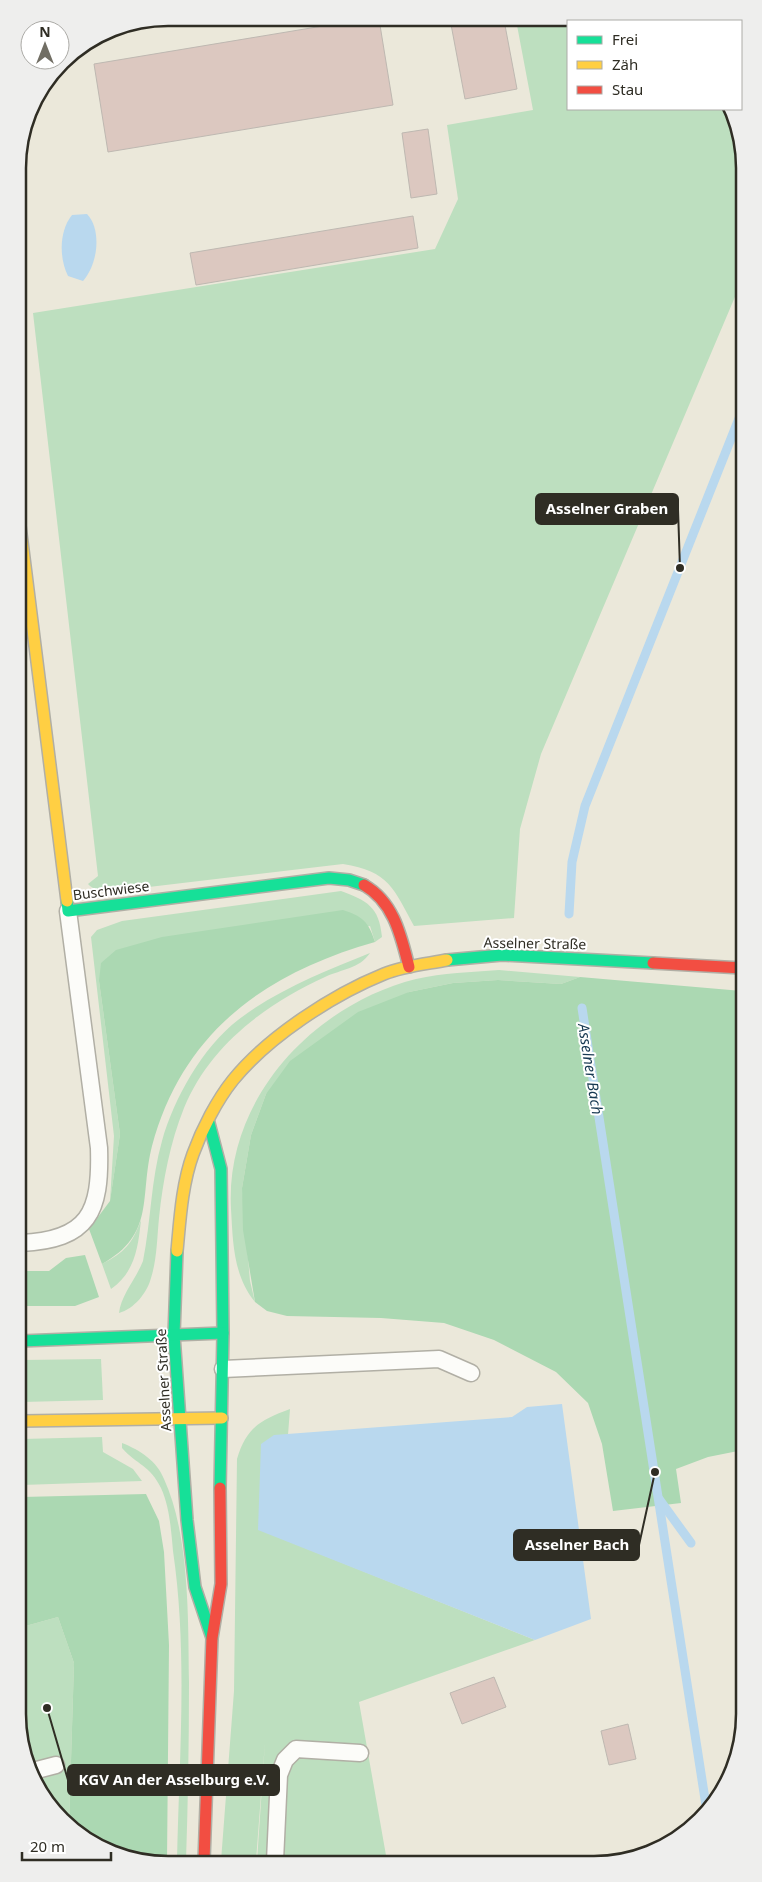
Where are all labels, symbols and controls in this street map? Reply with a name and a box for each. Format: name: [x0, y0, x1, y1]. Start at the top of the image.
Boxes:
north arrow: [20, 20, 70, 70]
legend: [567, 20, 742, 110]
text: N: [39, 22, 51, 41]
text: Frei: [612, 29, 638, 49]
text: Zäh: [612, 54, 638, 74]
text: Stau: [612, 79, 643, 99]
callout: Asselner Graben: [536, 494, 678, 524]
text: Asselner Graben: [546, 498, 668, 518]
street label: Buschwiese: [72, 876, 150, 904]
street label: Asselner Straße: [484, 933, 587, 953]
water label: Asselner Bach: [574, 1021, 608, 1116]
street label: Asselner Straße: [151, 1328, 175, 1432]
callout: Asselner Bach: [514, 1530, 639, 1560]
text: Asselner Bach: [525, 1534, 629, 1554]
callout: KGV An der Asselburg e.V.: [68, 1765, 279, 1795]
text: KGV An der Asselburg e.V.: [79, 1769, 269, 1789]
scale bar: [22, 1830, 111, 1862]
text: 20 m: [30, 1836, 65, 1856]

